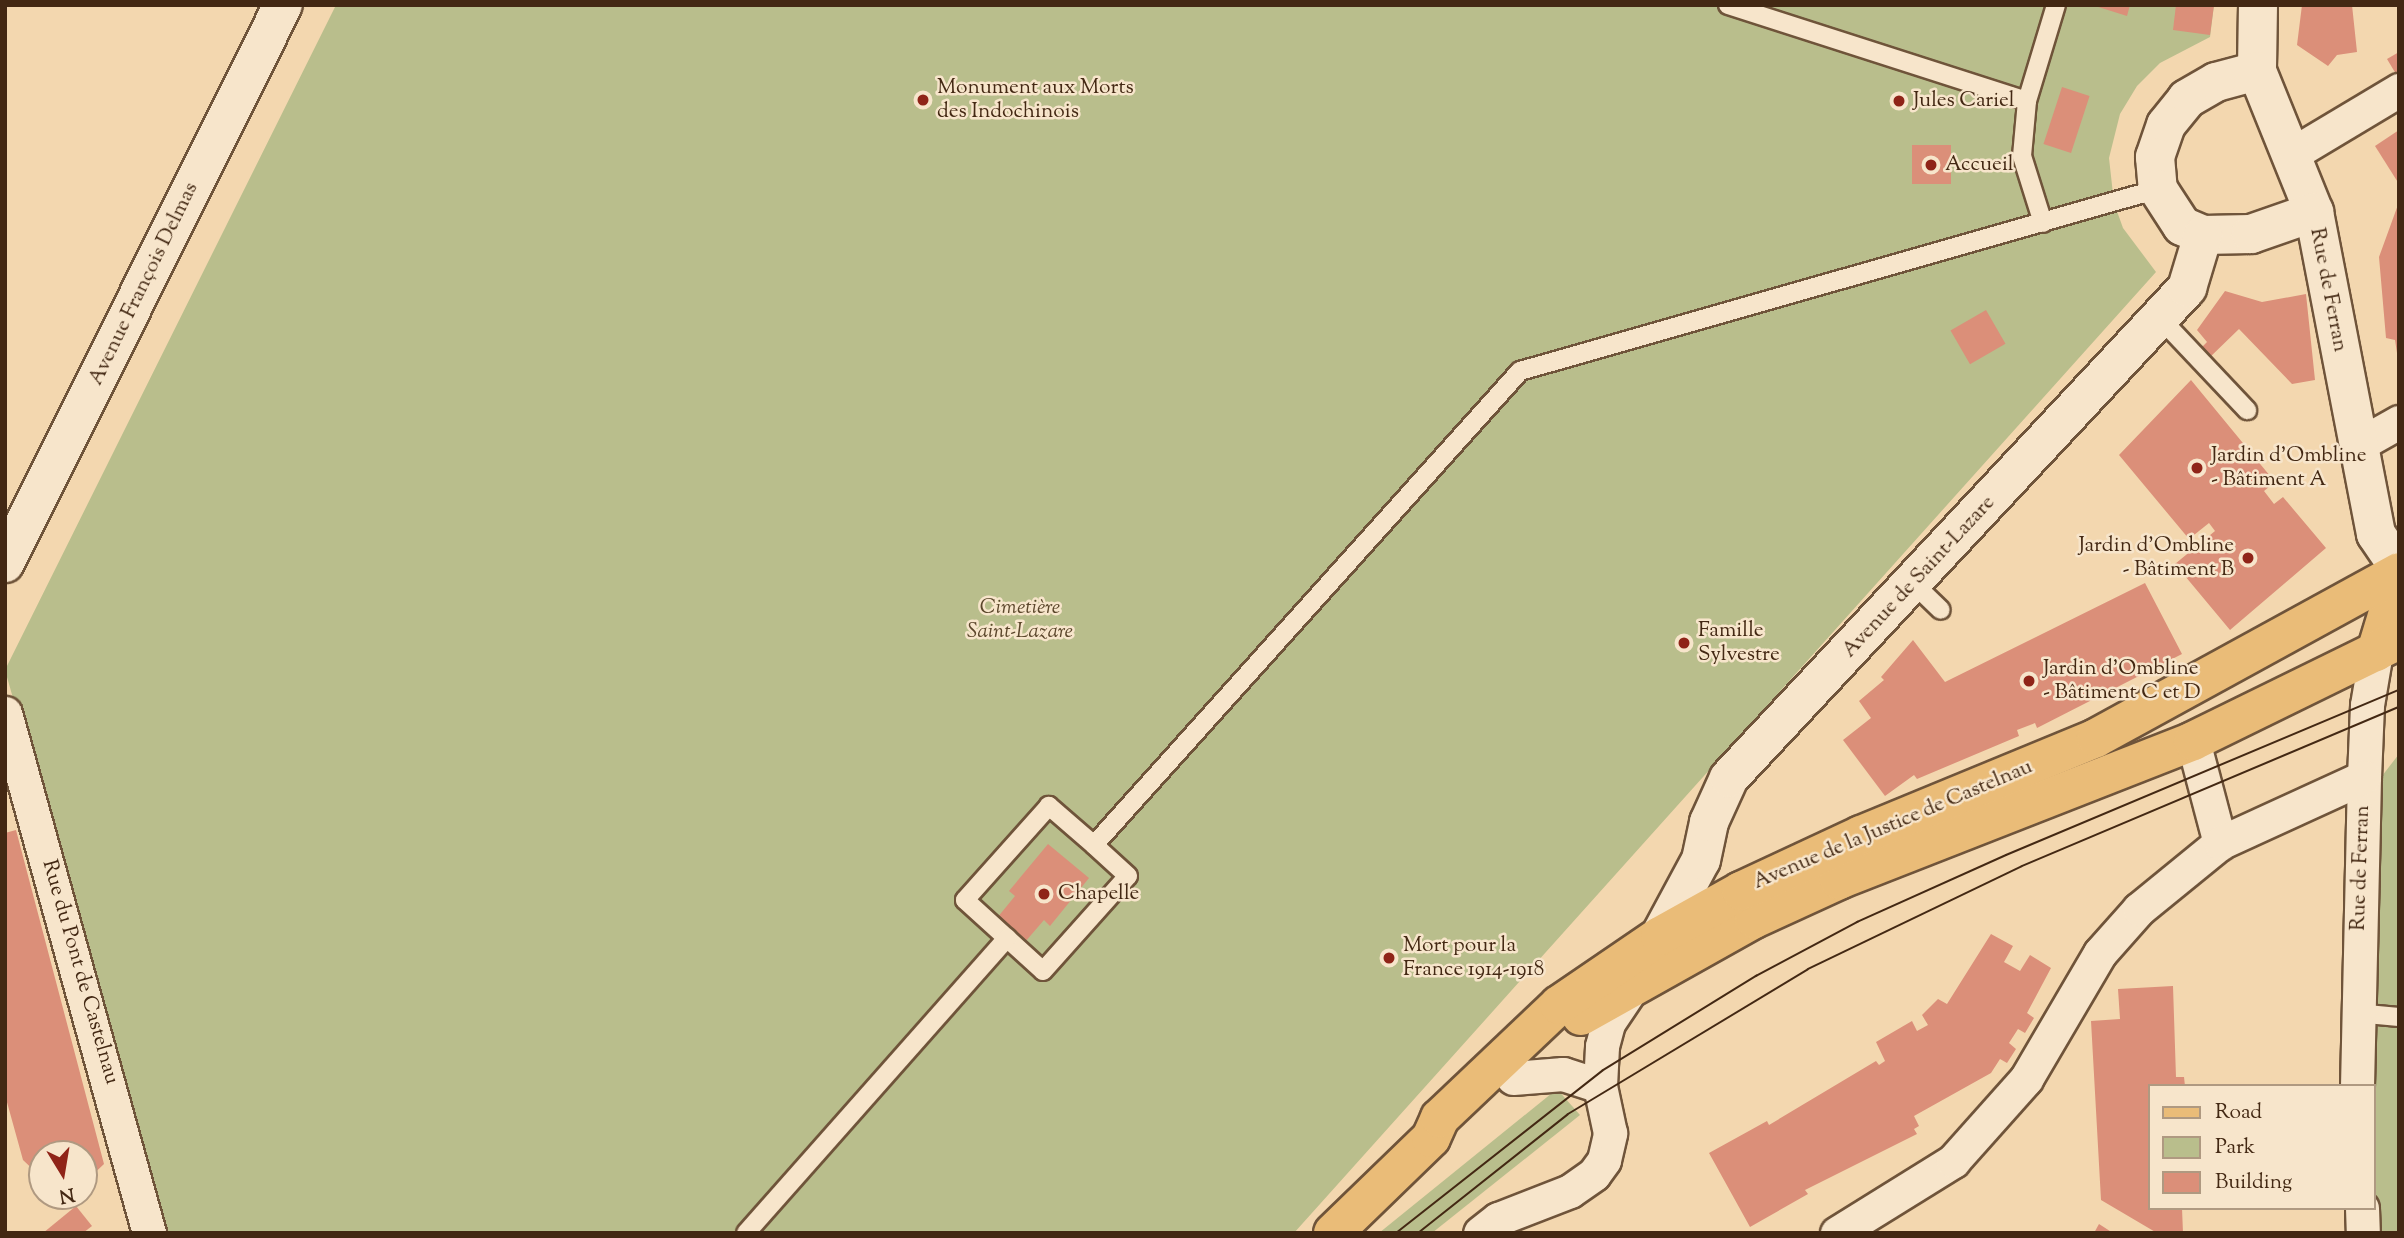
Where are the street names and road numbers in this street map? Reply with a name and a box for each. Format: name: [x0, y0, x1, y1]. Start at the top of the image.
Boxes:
street label: Avenue François Delmas: [84, 178, 204, 390]
street label: Rue de Ferran: [2304, 226, 2352, 354]
street label: Avenue de Saint-Lazare: [1837, 491, 2001, 663]
street label: Avenue de la Justice de Castelnau: [1750, 755, 2036, 895]
street label: Rue de Ferran: [2346, 805, 2376, 931]
street label: Rue du Pont de Castelnau: [36, 857, 124, 1087]

